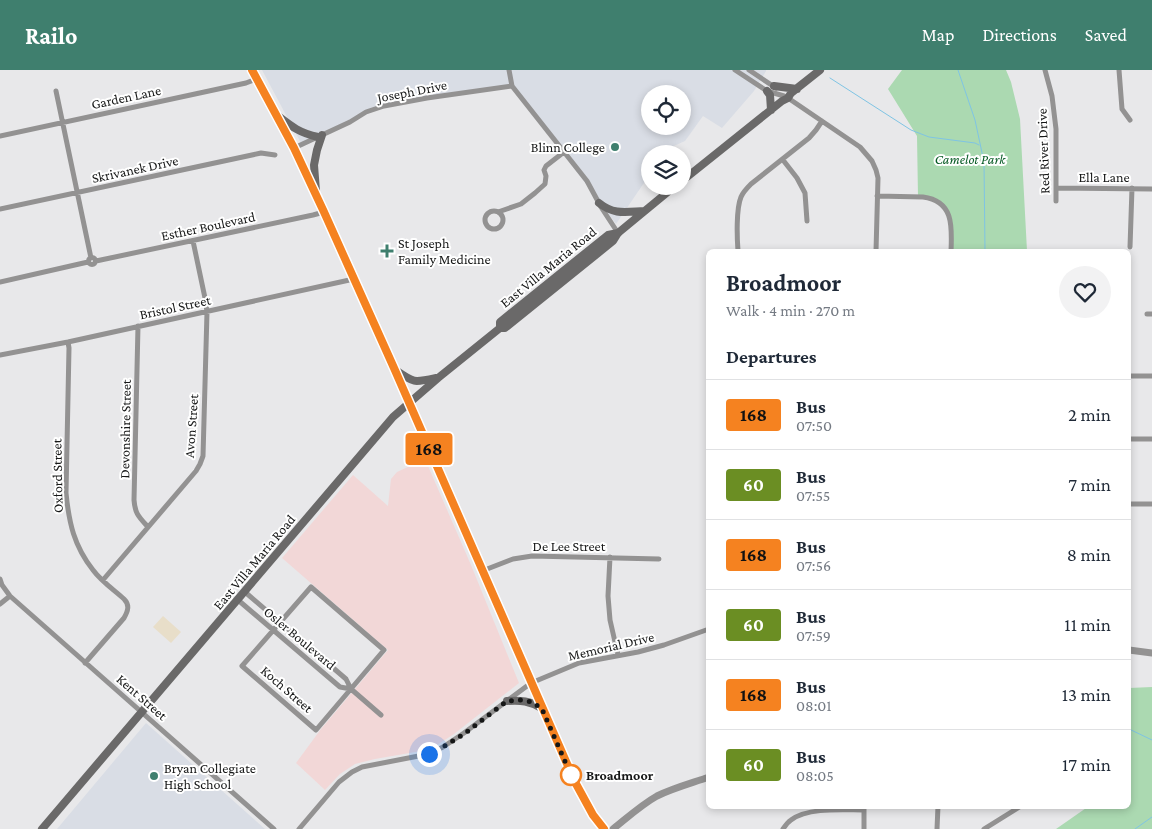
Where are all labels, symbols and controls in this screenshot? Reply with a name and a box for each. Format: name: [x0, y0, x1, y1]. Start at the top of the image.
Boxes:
text: Railo: [25, 22, 77, 49]
text: Map: [922, 25, 954, 45]
text: Directions: [982, 25, 1057, 45]
text: Saved: [1085, 25, 1127, 45]
street label: Joseph Drive: [374, 76, 448, 106]
street label: Garden Lane: [90, 82, 162, 112]
map controls: [641, 85, 691, 195]
button: locate: [641, 85, 691, 135]
street label: Red River Drive: [1034, 108, 1052, 194]
place label: Blinn College: [531, 139, 605, 155]
marker: Blinn College: [609, 141, 621, 153]
button: layers: [641, 145, 691, 195]
park label: Camelot Park: [935, 151, 1006, 167]
street label: Skrivanek Drive: [90, 152, 180, 186]
street label: Ella Lane: [1078, 169, 1130, 185]
street label: Esther Boulevard: [160, 208, 257, 244]
street label: East Villa Maria Road: [497, 223, 600, 311]
place label: St Joseph Family Medicine: [398, 235, 491, 267]
marker: St Joseph Family Medicine: [380, 244, 394, 258]
button: heart: [1059, 266, 1111, 318]
text: Broadmoor: [726, 269, 841, 296]
street label: Bristol Street: [138, 292, 212, 322]
text: Walk · 4 min · 270 m: [726, 302, 855, 319]
text: Departures: [726, 346, 817, 367]
street label: Devonshire Street: [116, 379, 134, 479]
street label: Avon Street: [181, 393, 201, 458]
text: Bus: [796, 396, 826, 417]
text: 2 min: [1068, 404, 1111, 425]
text: 168: [740, 405, 767, 425]
text: 07:50: [796, 417, 832, 434]
line badge: 168: [400, 433, 458, 465]
street label: Oxford Street: [48, 438, 66, 513]
text: 168: [415, 439, 443, 459]
text: Bus: [796, 466, 826, 487]
text: 7 min: [1068, 474, 1111, 495]
text: 60: [743, 475, 764, 495]
text: 07:55: [796, 487, 830, 504]
street label: East Villa Maria Road: [210, 511, 299, 613]
text: Bus: [796, 536, 826, 557]
street label: De Lee Street: [533, 538, 606, 554]
text: 8 min: [1067, 544, 1111, 565]
text: 168: [740, 545, 767, 565]
text: 07:56: [796, 557, 831, 574]
street label: Osler Boulevard: [261, 603, 340, 673]
text: Bus: [796, 606, 826, 627]
text: 11 min: [1064, 614, 1111, 635]
text: 60: [743, 615, 764, 635]
text: 07:59: [796, 627, 831, 644]
street label: Memorial Drive: [566, 628, 656, 664]
street label: Koch Street: [258, 662, 316, 716]
street label: Kent Street: [114, 671, 171, 723]
text: Bus: [796, 676, 826, 697]
text: 13 min: [1062, 684, 1111, 705]
text: 168: [740, 685, 767, 705]
text: 08:01: [796, 697, 832, 714]
your location: [417, 742, 442, 767]
text: Bus: [796, 746, 826, 767]
text: 17 min: [1062, 754, 1111, 775]
text: 60: [743, 755, 764, 775]
place label: Bryan Collegiate High School: [164, 760, 256, 792]
marker: Broadmoor: [560, 764, 582, 786]
place label: Broadmoor: [586, 767, 654, 783]
text: 08:05: [796, 767, 834, 784]
marker: Bryan Collegiate High School: [148, 770, 160, 782]

